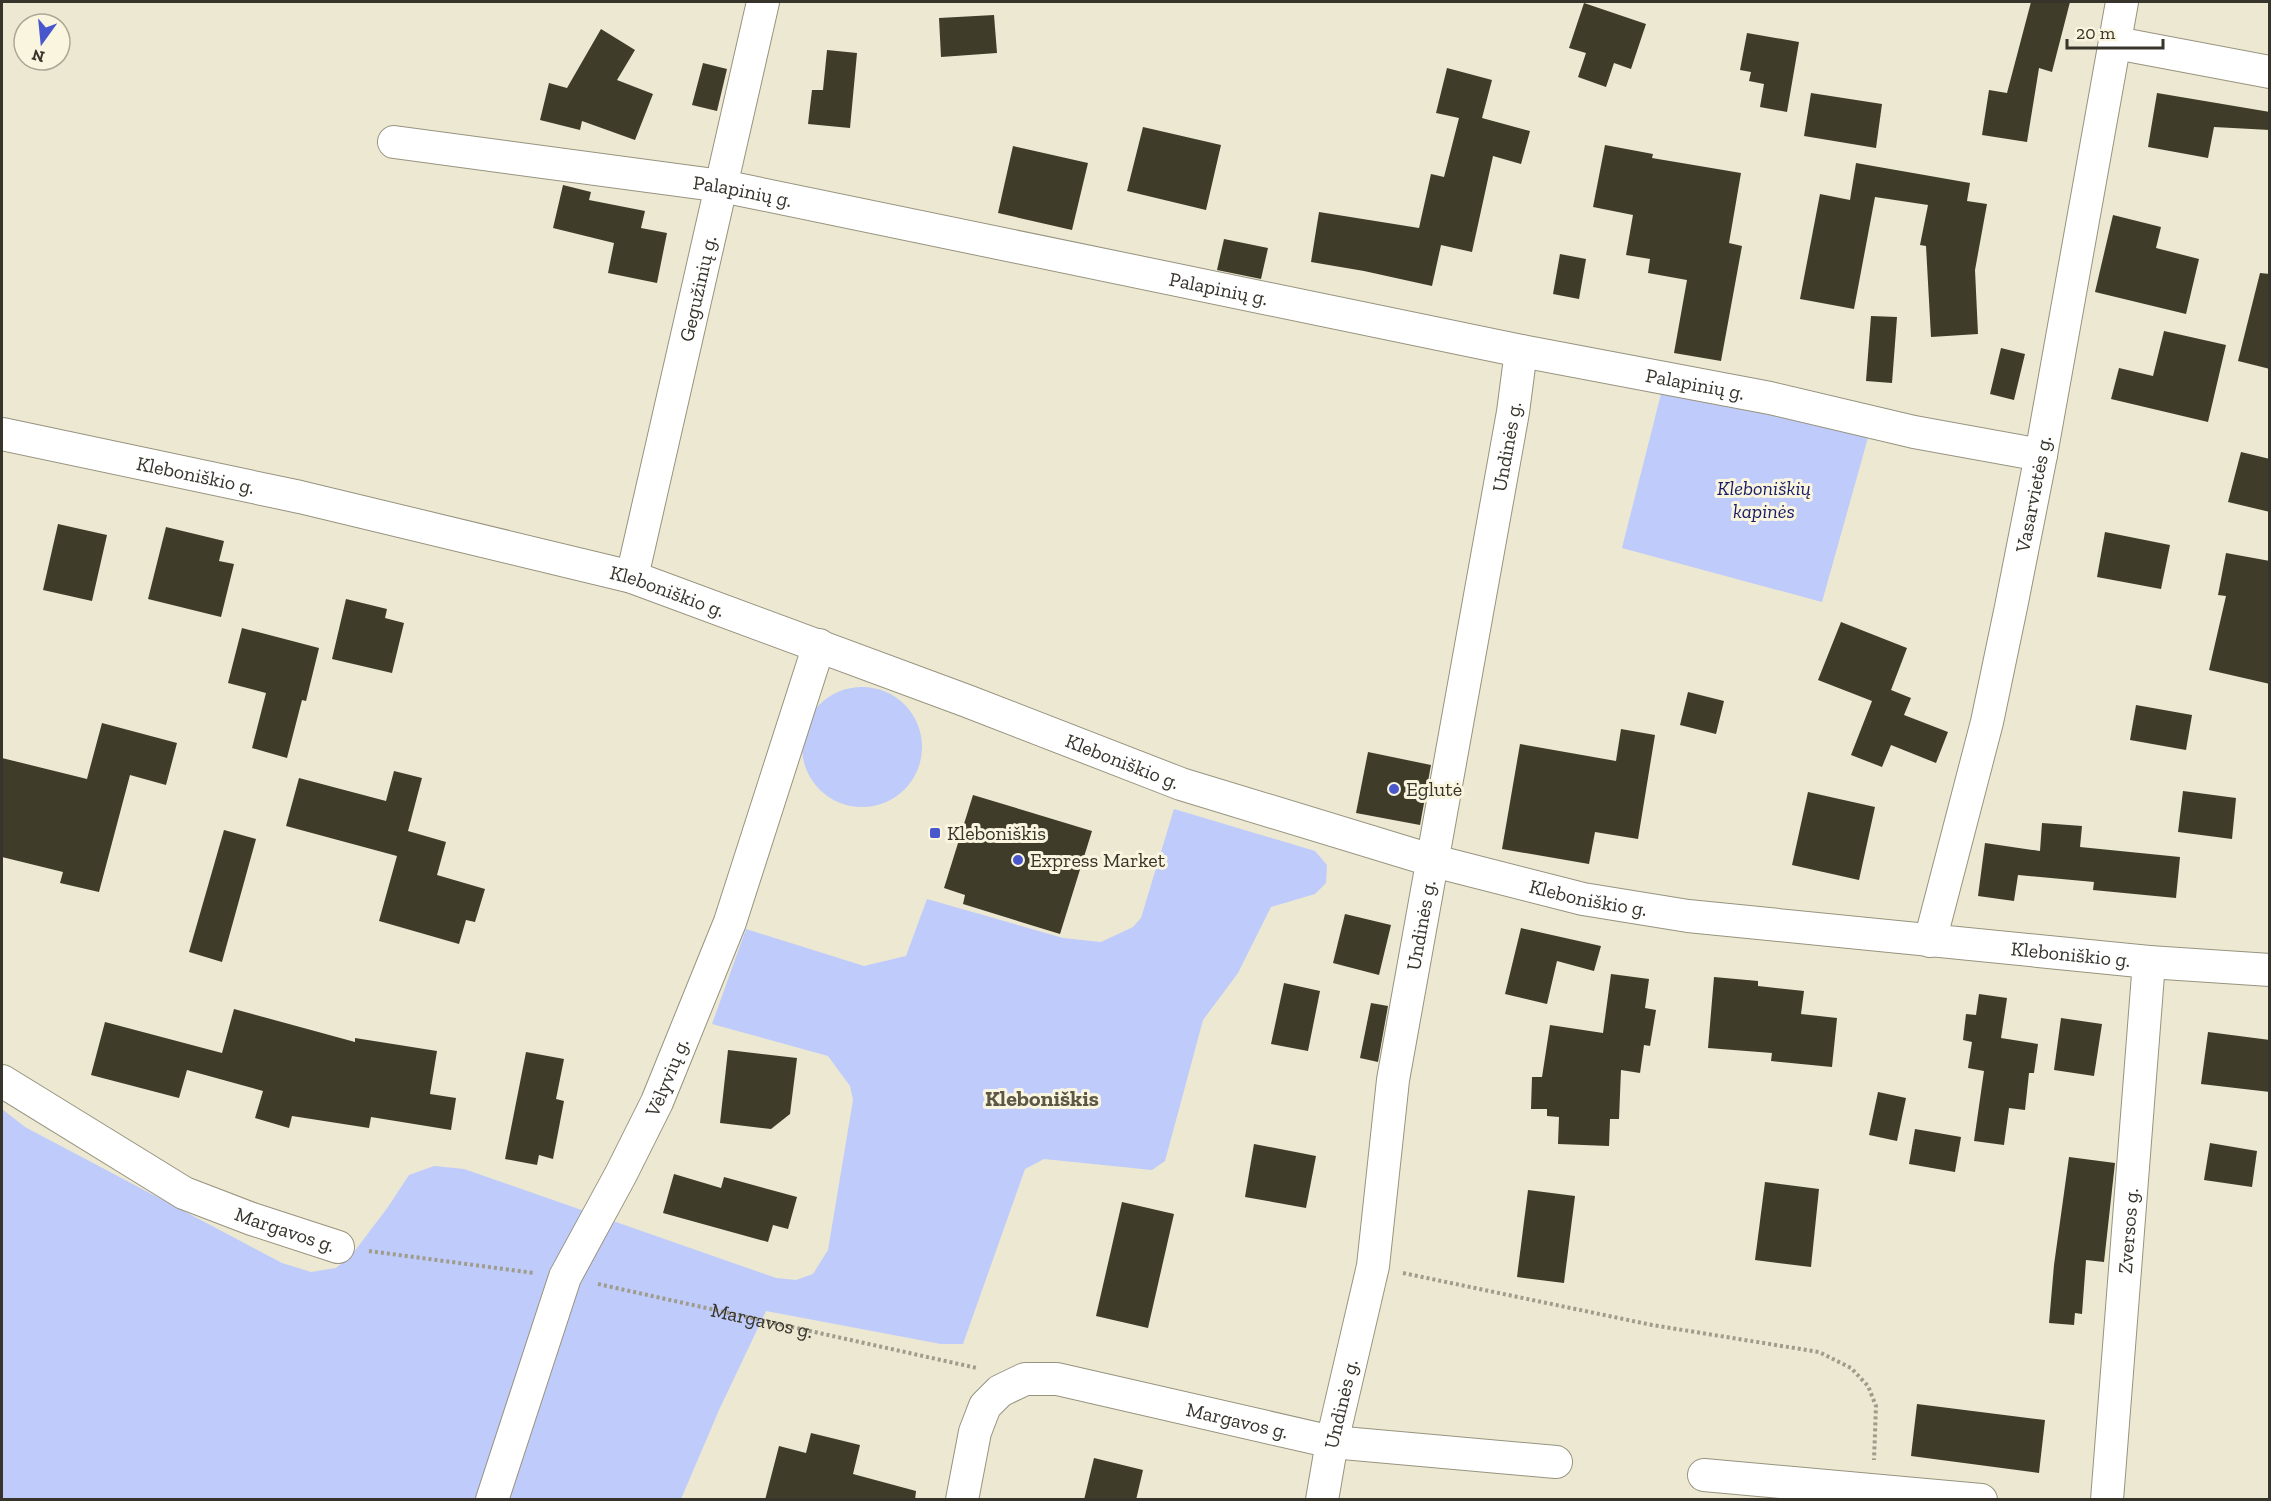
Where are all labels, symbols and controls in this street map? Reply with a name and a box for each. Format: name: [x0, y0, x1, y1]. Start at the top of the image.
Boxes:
north arrow: [12, 12, 72, 72]
scale bar: [2067, 12, 2163, 50]
text: 20 m: [2076, 22, 2116, 44]
text: N: [30, 45, 47, 67]
street label: Palapinių g.: [692, 170, 794, 212]
street label: Gegužinių g.: [674, 233, 721, 344]
street label: Palapinių g.: [1167, 267, 1270, 310]
street label: Palapinių g.: [1644, 363, 1747, 405]
street label: Undinės g.: [1487, 400, 1526, 494]
street label: Vasarvietės g.: [2010, 434, 2056, 555]
street label: Kleboniškio g.: [134, 451, 257, 499]
park label: Kleboniškių kapinės: [1717, 476, 1811, 523]
street label: Kleboniškio g.: [608, 560, 728, 622]
street label: Kleboniškio g.: [1062, 728, 1183, 794]
place label: Eglutė: [1406, 777, 1462, 801]
marker: Eglutė: [1387, 782, 1401, 796]
place label: Kleboniškis: [947, 821, 1046, 845]
marker: Kleboniškis: [928, 826, 942, 840]
place label: Express Market: [1030, 848, 1166, 872]
marker: Express Market: [1011, 853, 1025, 867]
street label: Kleboniškio g.: [1527, 874, 1649, 921]
street label: Undinės g.: [1401, 878, 1441, 972]
street label: Kleboniškio g.: [2010, 936, 2132, 972]
street label: Vėlyvių g.: [639, 1034, 694, 1121]
district label: Kleboniškis: [985, 1085, 1099, 1112]
street label: Zversos g.: [2113, 1187, 2143, 1275]
street label: Margavos g.: [231, 1202, 338, 1257]
street label: Margavos g.: [709, 1297, 815, 1343]
street label: Undinės g.: [1319, 1357, 1363, 1451]
street label: Margavos g.: [1184, 1397, 1291, 1444]

